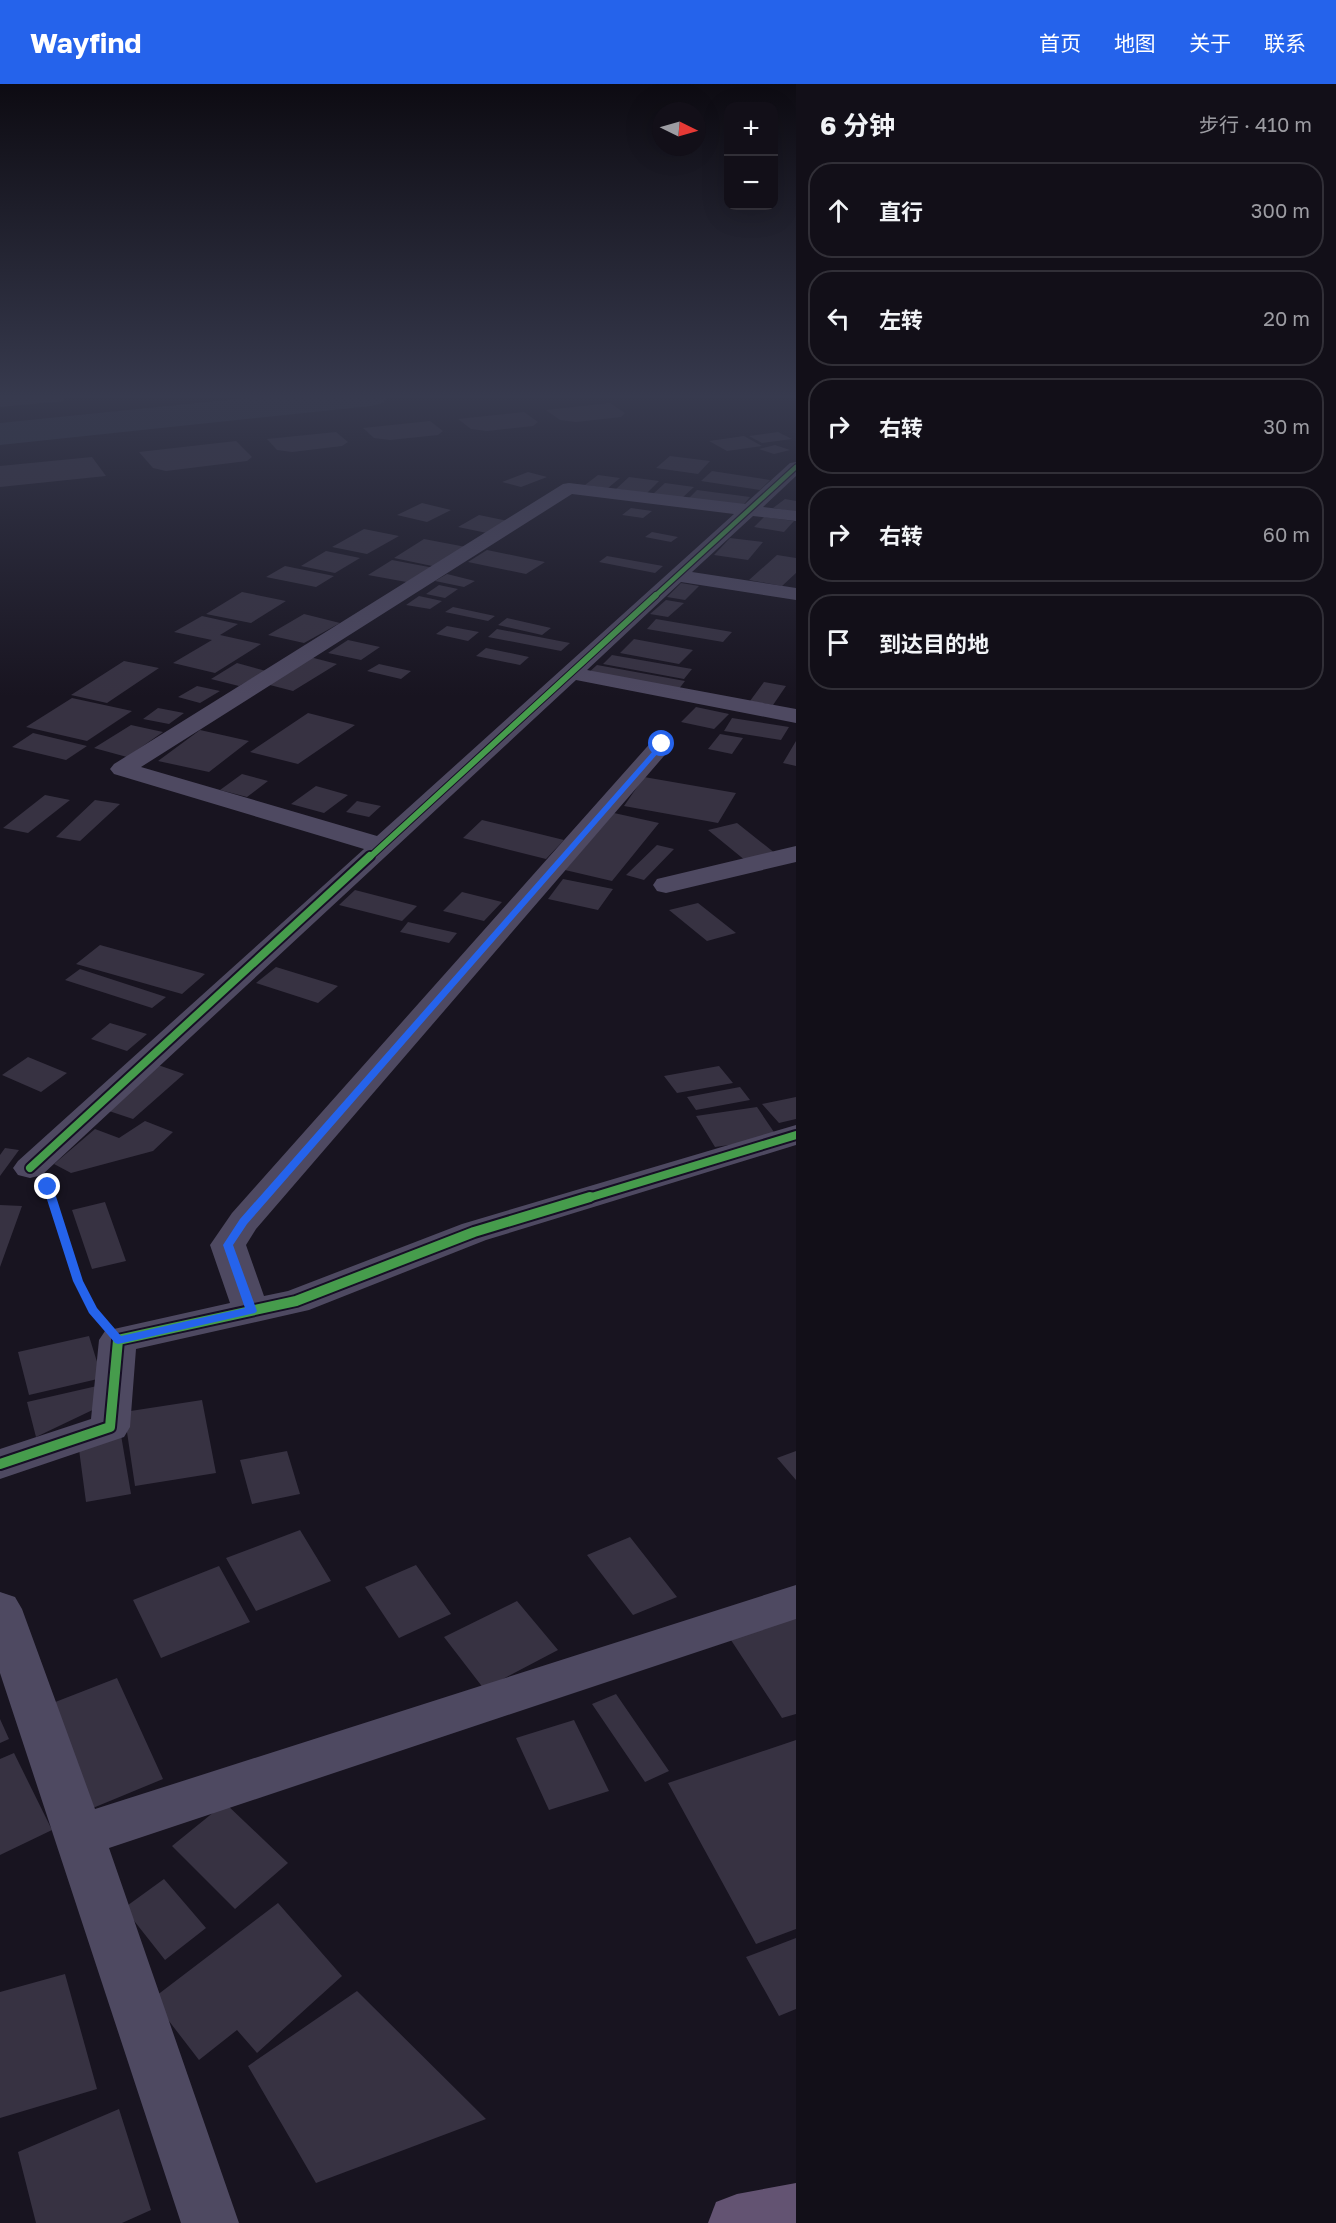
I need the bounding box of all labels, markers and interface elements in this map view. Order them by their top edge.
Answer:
text: Wayfind [30,26,142,59]
text: 首页 [1039,30,1081,56]
text: 地图 [1114,30,1156,56]
text: 关于 [1189,30,1231,56]
text: 联系 [1264,30,1306,56]
north arrow [652,102,706,156]
map controls [724,102,778,210]
button: + [724,102,778,156]
text: 6 分钟 [820,110,895,141]
text: 步行 · 410 m [1199,112,1312,136]
button: − [724,156,778,210]
icon: ahead [822,194,855,227]
text: 直行 [879,198,923,225]
text: 300 m [1251,198,1310,222]
icon: left [822,302,855,335]
text: 左转 [879,306,923,333]
text: 20 m [1263,306,1310,330]
icon: right [822,410,855,443]
text: 右转 [879,414,923,441]
text: 30 m [1263,414,1310,438]
icon: right [822,518,855,551]
text: 右转 [879,522,923,549]
text: 60 m [1263,522,1310,546]
icon: arrive [822,626,855,659]
text: 到达目的地 [879,630,989,657]
route start [648,730,674,756]
route end [34,1173,60,1199]

